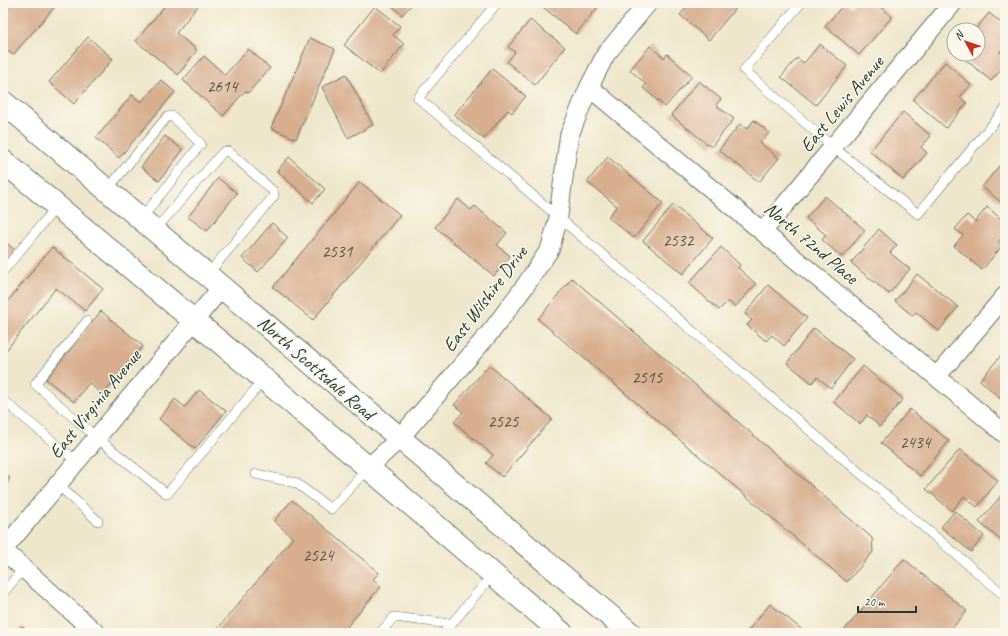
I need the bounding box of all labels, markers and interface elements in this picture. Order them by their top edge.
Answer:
north arrow [946,22,986,62]
text: N [951,27,967,43]
street label: East Lewis Avenue [795,50,890,157]
house number: 2614 [207,76,240,97]
street label: North 72nd Place [759,197,864,290]
house number: 2532 [663,230,695,251]
street label: East Wilshire Drive [437,240,534,357]
house number: 2531 [322,241,354,262]
street label: North Scottsdale Road [253,311,382,428]
street label: East Virginia Avenue [44,343,148,463]
house number: 2515 [632,367,664,388]
house number: 2525 [488,411,520,432]
house number: 2434 [900,432,933,453]
house number: 2524 [303,545,336,566]
scale bar [858,588,916,614]
text: 20 m [864,594,886,610]

